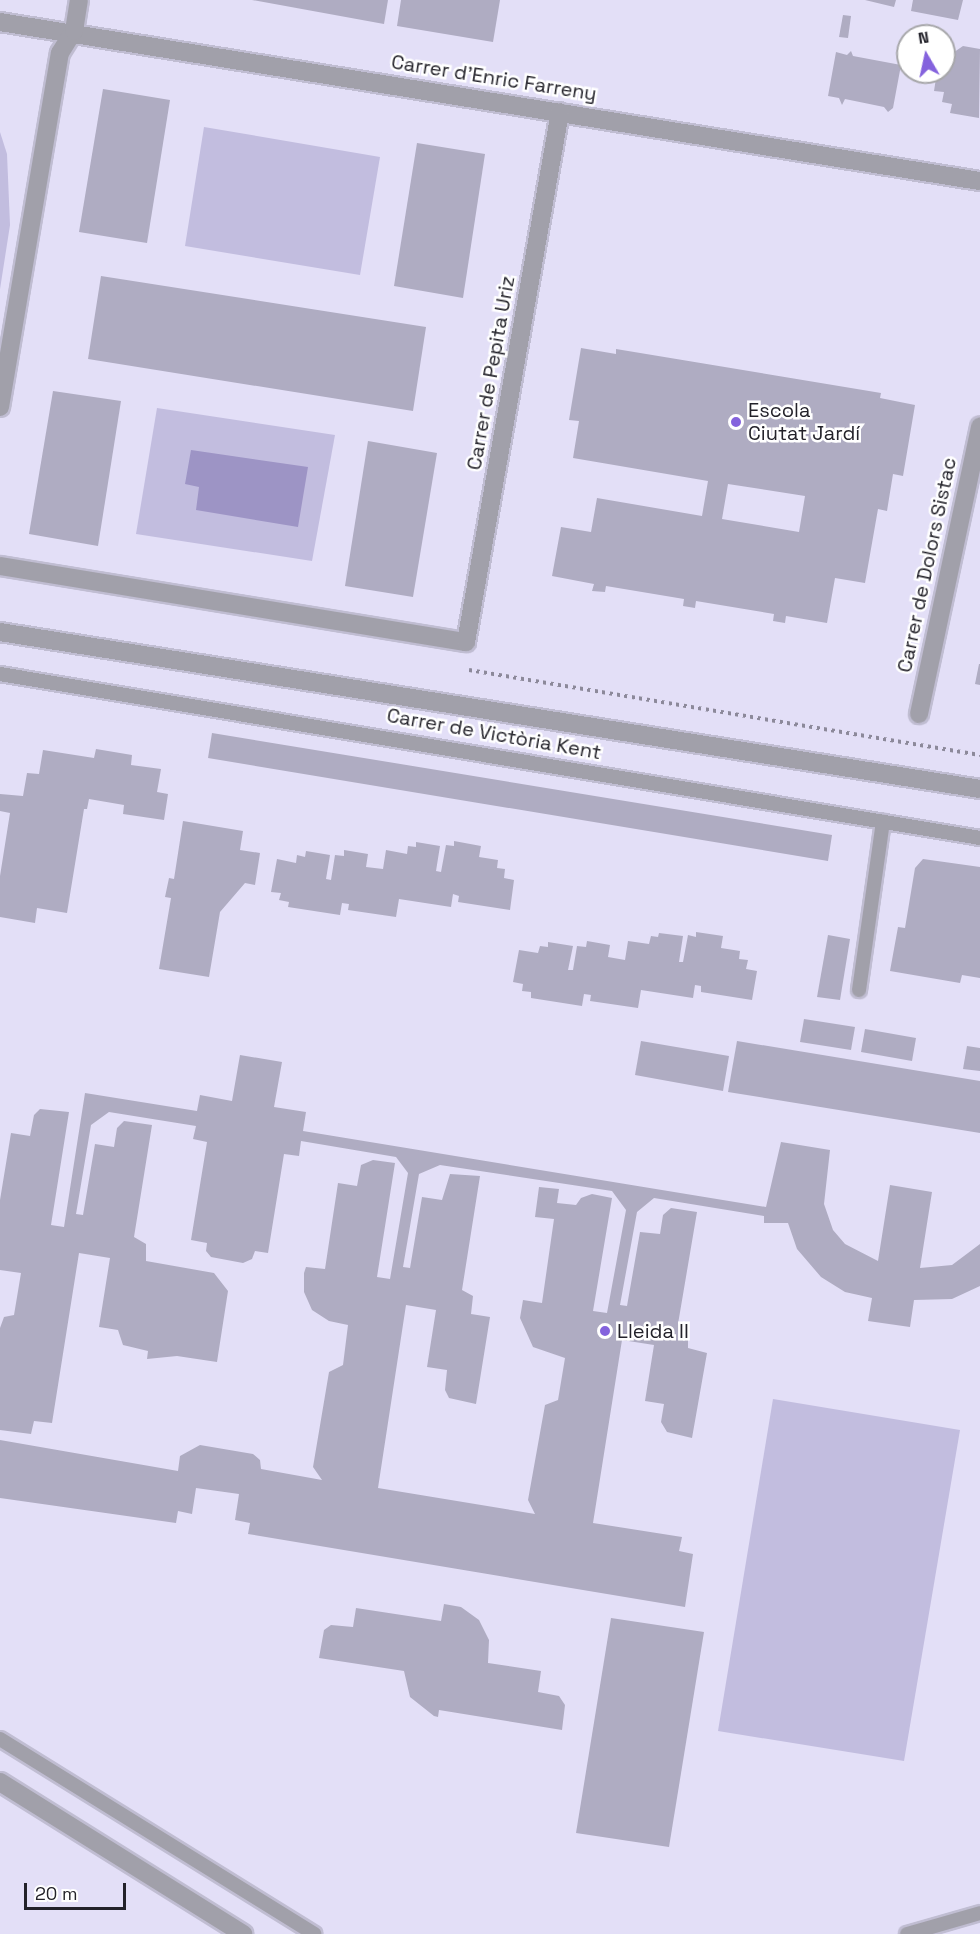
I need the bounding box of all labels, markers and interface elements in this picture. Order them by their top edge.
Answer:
north arrow [896,24,956,84]
text: N [916,26,930,49]
street label: Carrer d'Enric Farreny [390,50,598,106]
street label: Carrer de Pepita Uriz [462,274,520,472]
place label: Escola Ciutat Jardí [748,398,860,445]
marker: Escola Ciutat Jardí [729,415,743,429]
street label: Carrer de Dolors Sistac [892,455,962,675]
street label: Carrer de Victòria Kent [385,703,603,765]
place label: Lleida II [617,1319,689,1343]
marker: Lleida II [598,1324,612,1338]
scale bar [27,1871,129,1909]
text: 20 m [35,1882,78,1905]

